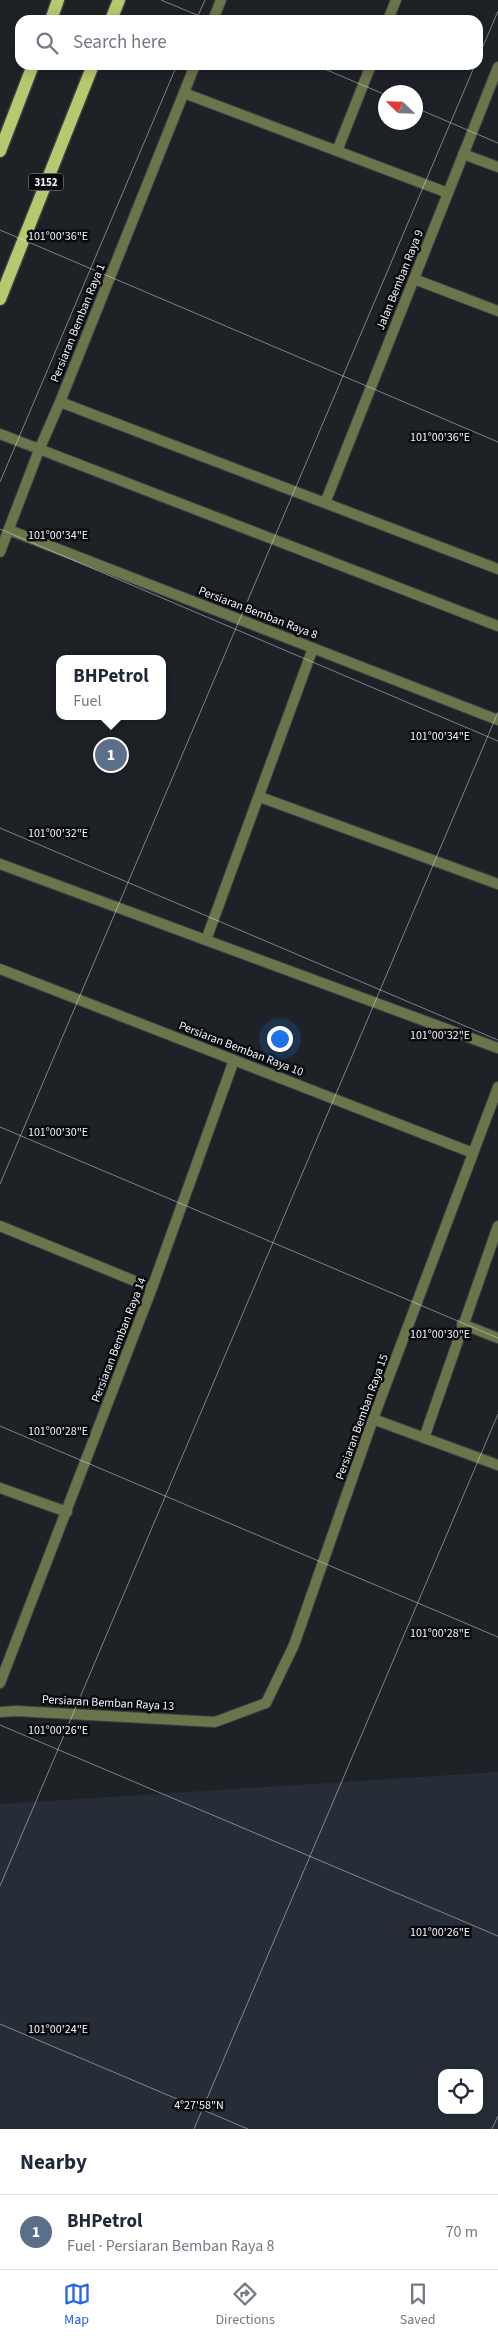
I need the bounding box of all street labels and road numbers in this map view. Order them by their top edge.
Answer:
road number: 3152 [28,173,64,190]
street label: Jalan Bemban Raya 9 [372,227,428,333]
street label: Persiaran Bemban Raya 1 [46,261,110,385]
street label: Persiaran Bemban Raya 8 [196,582,320,644]
street label: Persiaran Bemban Raya 10 [176,1017,306,1081]
street label: Persiaran Bemban Raya 14 [87,1275,151,1405]
street label: Persiaran Bemban Raya 15 [331,1352,393,1482]
street label: Persiaran Bemban Raya 13 [41,1691,175,1715]

